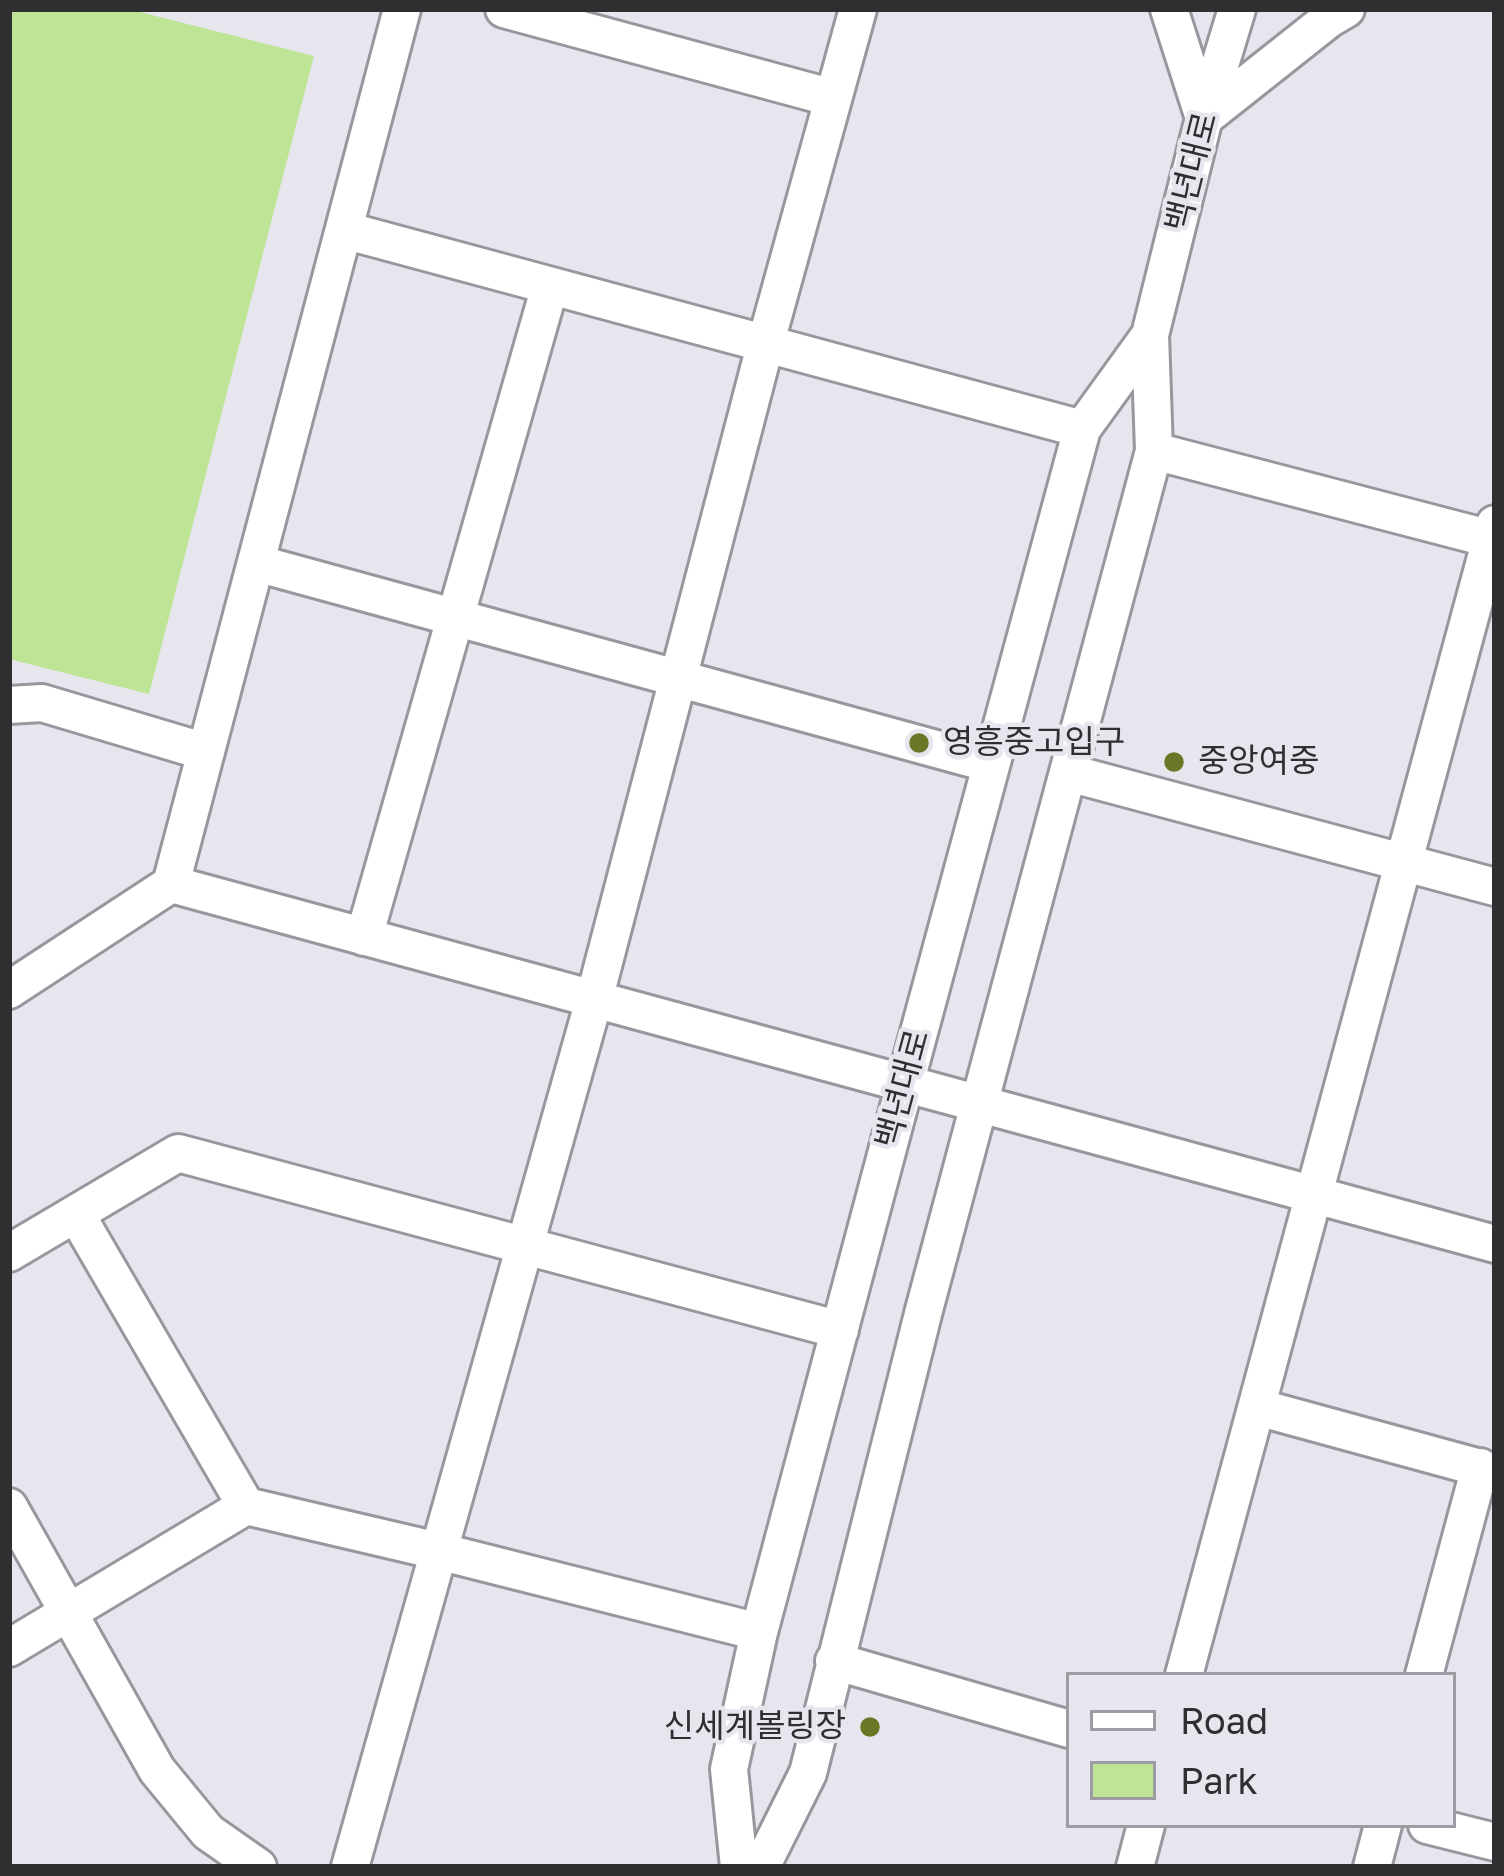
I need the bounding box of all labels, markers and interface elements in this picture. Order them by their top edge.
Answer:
street label: 백년대로 [1158,108,1226,236]
place label: 영흥중고입구 [943,723,1125,763]
marker: 영흥중고입구 [906,730,932,756]
place label: 중앙여중 [1198,742,1319,782]
marker: 중앙여중 [1161,749,1187,775]
street label: 백년대로 [868,1025,938,1153]
legend [1066,1672,1456,1828]
text: Road [1180,1699,1268,1742]
place label: 신세계볼링장 [664,1707,846,1747]
marker: 신세계볼링장 [857,1714,883,1740]
text: Park [1180,1759,1258,1802]

